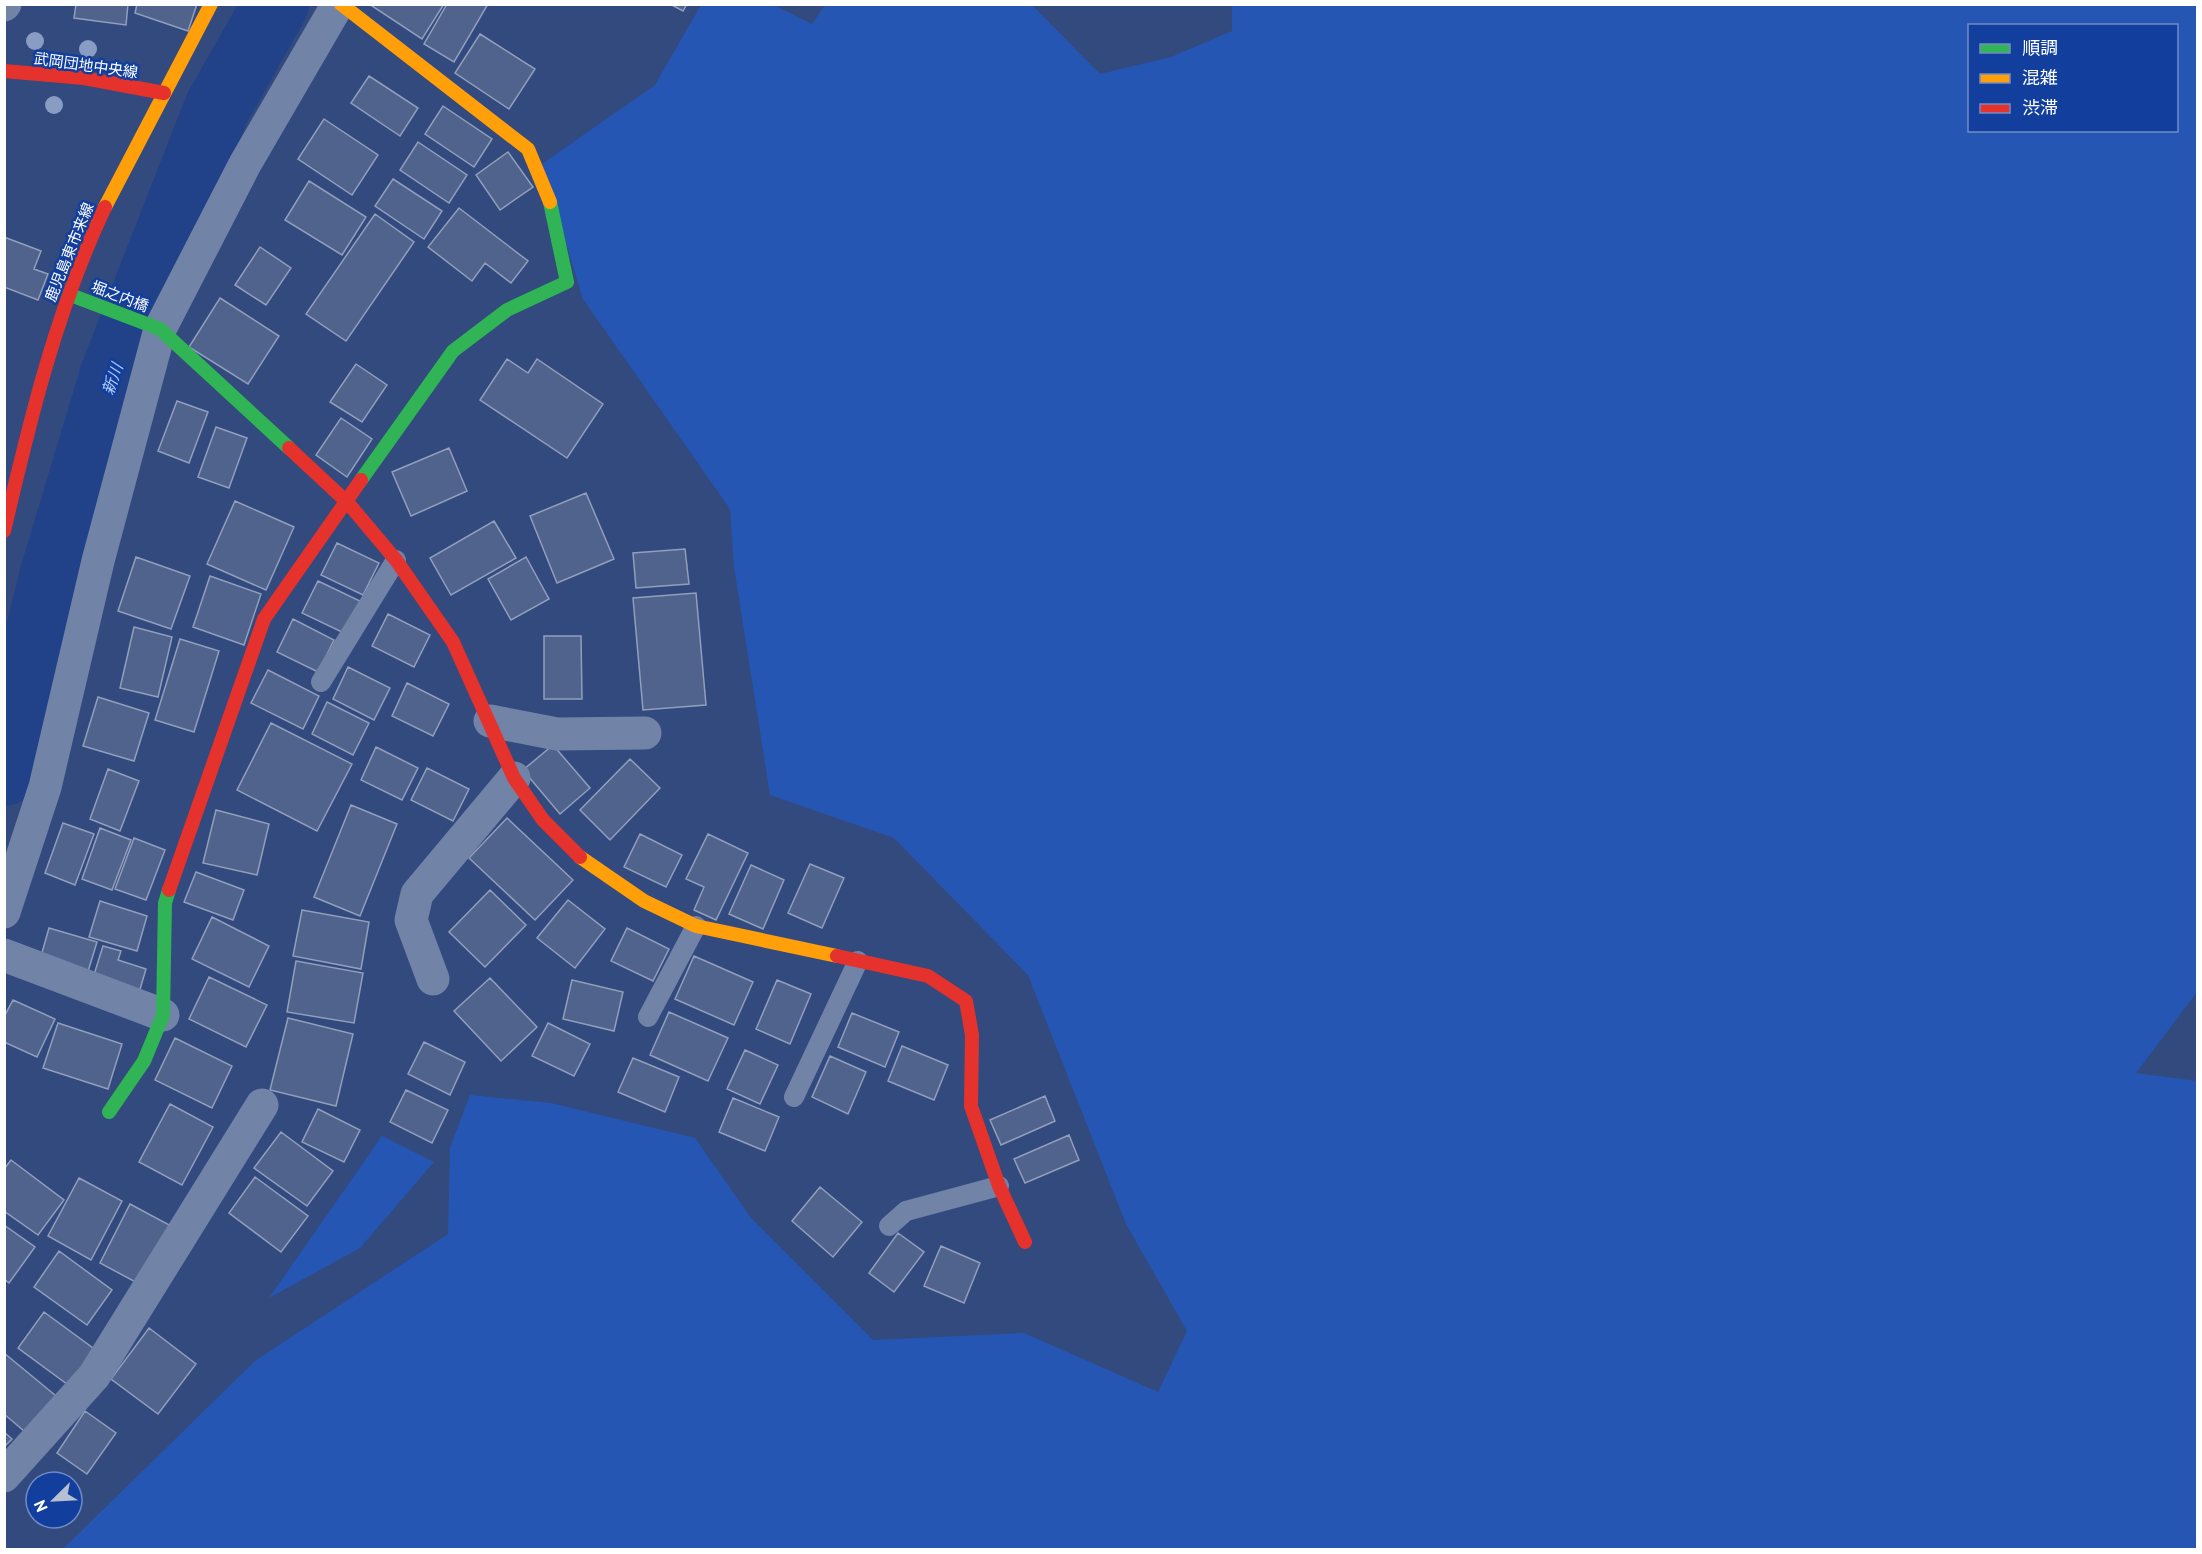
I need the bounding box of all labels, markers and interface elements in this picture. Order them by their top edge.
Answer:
legend [1968,24,2178,132]
text: 順調 [2022,36,2058,59]
street label: 武岡団地中央線 [33,48,139,82]
text: 混雑 [2022,66,2058,89]
text: 渋滞 [2022,96,2058,119]
street label: 鹿児島東市来線 [41,200,97,304]
street label: 堀之内橋 [89,276,151,316]
water label: 新川 [97,359,127,397]
north arrow [24,1470,84,1530]
text: N [29,1497,52,1515]

